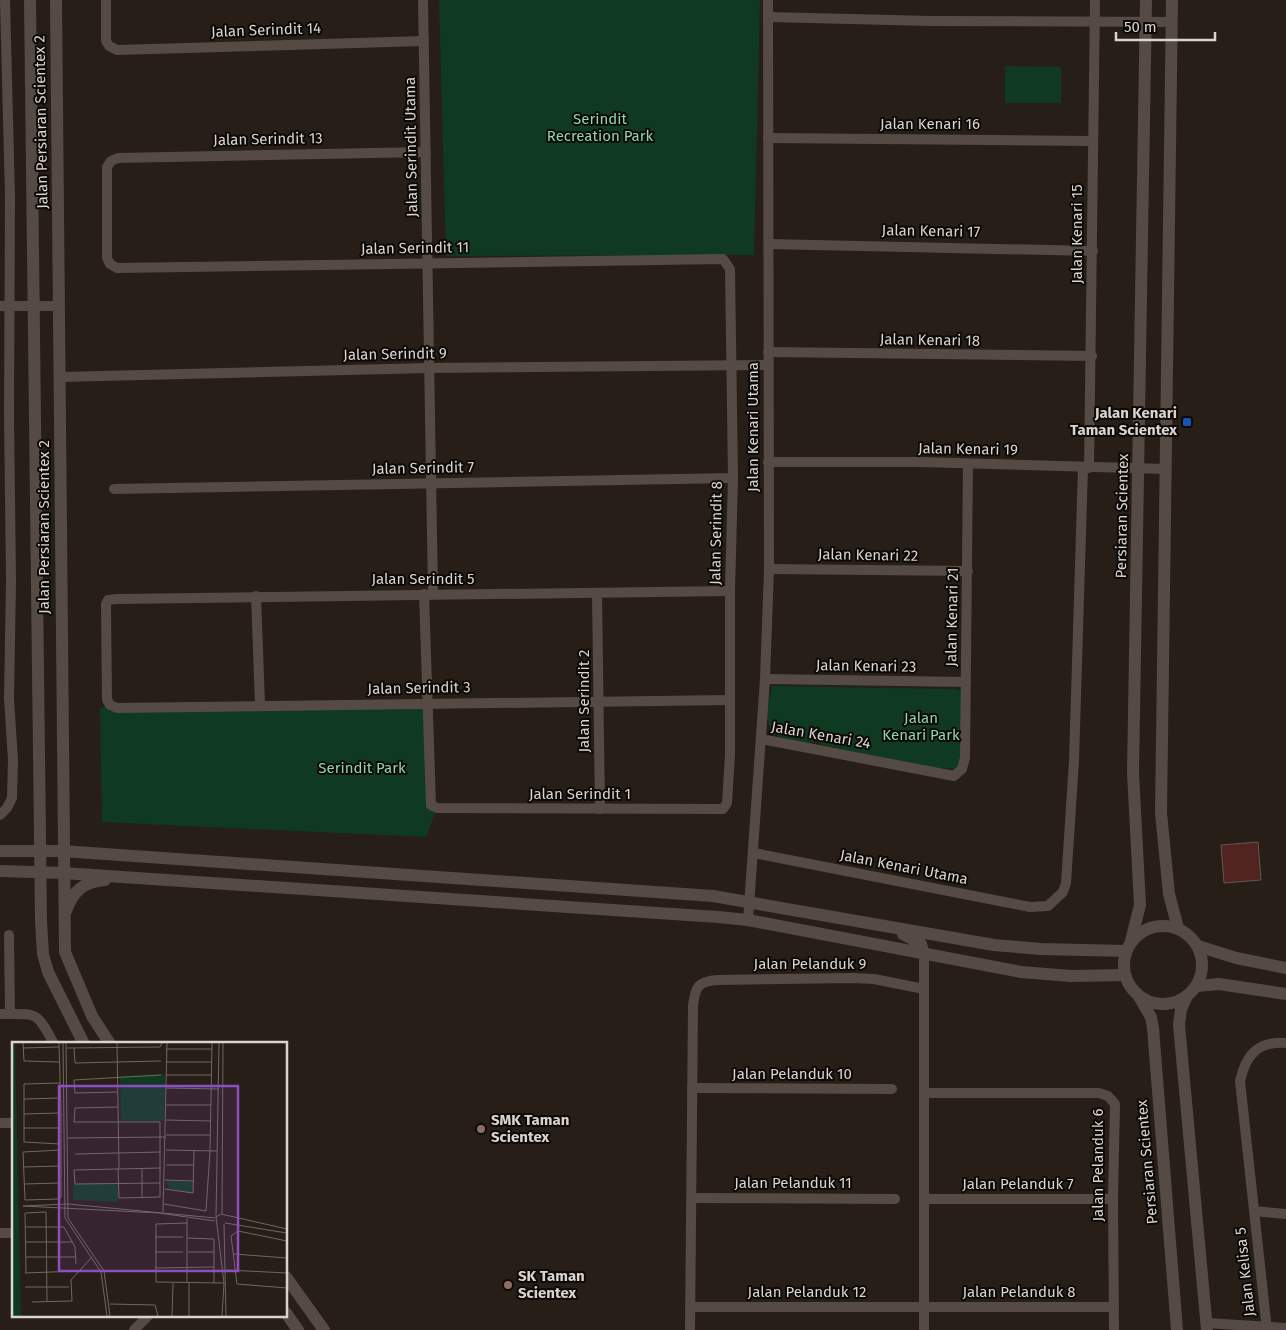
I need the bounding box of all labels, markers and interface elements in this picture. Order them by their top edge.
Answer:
scale bar [1116,10,1215,42]
text: 50 m [1124,18,1157,36]
street label: Jalan Serindit 14 [211,19,321,41]
street label: Jalan Persiaran Scientex 2 [30,35,52,209]
street label: Jalan Serindit Utama [401,77,421,217]
park label: Serindit Recreation Park [547,110,654,145]
street label: Jalan Kenari 16 [880,115,980,133]
street label: Jalan Serindit 13 [213,129,323,149]
street label: Jalan Kenari 15 [1068,184,1086,284]
street label: Jalan Kenari 17 [881,221,981,241]
street label: Jalan Serindit 11 [361,238,469,258]
street label: Jalan Kenari 18 [880,330,980,350]
street label: Jalan Serindit 9 [343,344,447,364]
street label: Jalan Kenari Utama [744,362,762,492]
place label: Jalan Kenari Taman Scientex [1070,404,1177,439]
marker: Jalan Kenari Taman Scientex [1181,416,1193,428]
street label: Jalan Kenari 19 [918,439,1018,459]
street label: Jalan Persiaran Scientex 2 [35,440,53,614]
street label: Persiaran Scientex [1112,453,1132,578]
street label: Jalan Serindit 7 [372,458,475,478]
street label: Jalan Serindit 8 [706,481,726,585]
street label: Jalan Kenari 22 [818,545,918,565]
street label: Jalan Kenari 21 [942,567,962,667]
street label: Jalan Serindit 5 [371,570,475,588]
street label: Jalan Serindit 2 [575,649,593,753]
street label: Jalan Kenari 23 [816,656,916,676]
street label: Jalan Serindit 3 [367,678,471,698]
park label: Jalan Kenari Park [882,709,960,744]
street label: Jalan Kenari 24 [770,717,872,753]
park label: Serindit Park [318,759,406,777]
street label: Jalan Serindit 1 [529,785,631,803]
street label: Jalan Kenari Utama [838,846,970,888]
street label: Jalan Pelanduk 9 [754,955,867,973]
inset map [12,1042,288,1318]
street label: Jalan Pelanduk 10 [732,1065,852,1083]
street label: Persiaran Scientex [1133,1098,1161,1225]
street label: Jalan Pelanduk 6 [1089,1109,1107,1221]
place label: SMK Taman Scientex [491,1111,569,1146]
marker: SMK Taman Scientex [475,1123,487,1135]
street label: Jalan Pelanduk 11 [734,1174,852,1192]
street label: Jalan Pelanduk 7 [962,1175,1074,1193]
street label: Jalan Kelisa 5 [1231,1226,1259,1318]
place label: SK Taman Scientex [518,1267,585,1302]
marker: SK Taman Scientex [502,1279,514,1291]
street label: Jalan Pelanduk 12 [748,1283,866,1301]
street label: Jalan Pelanduk 8 [962,1283,1076,1301]

